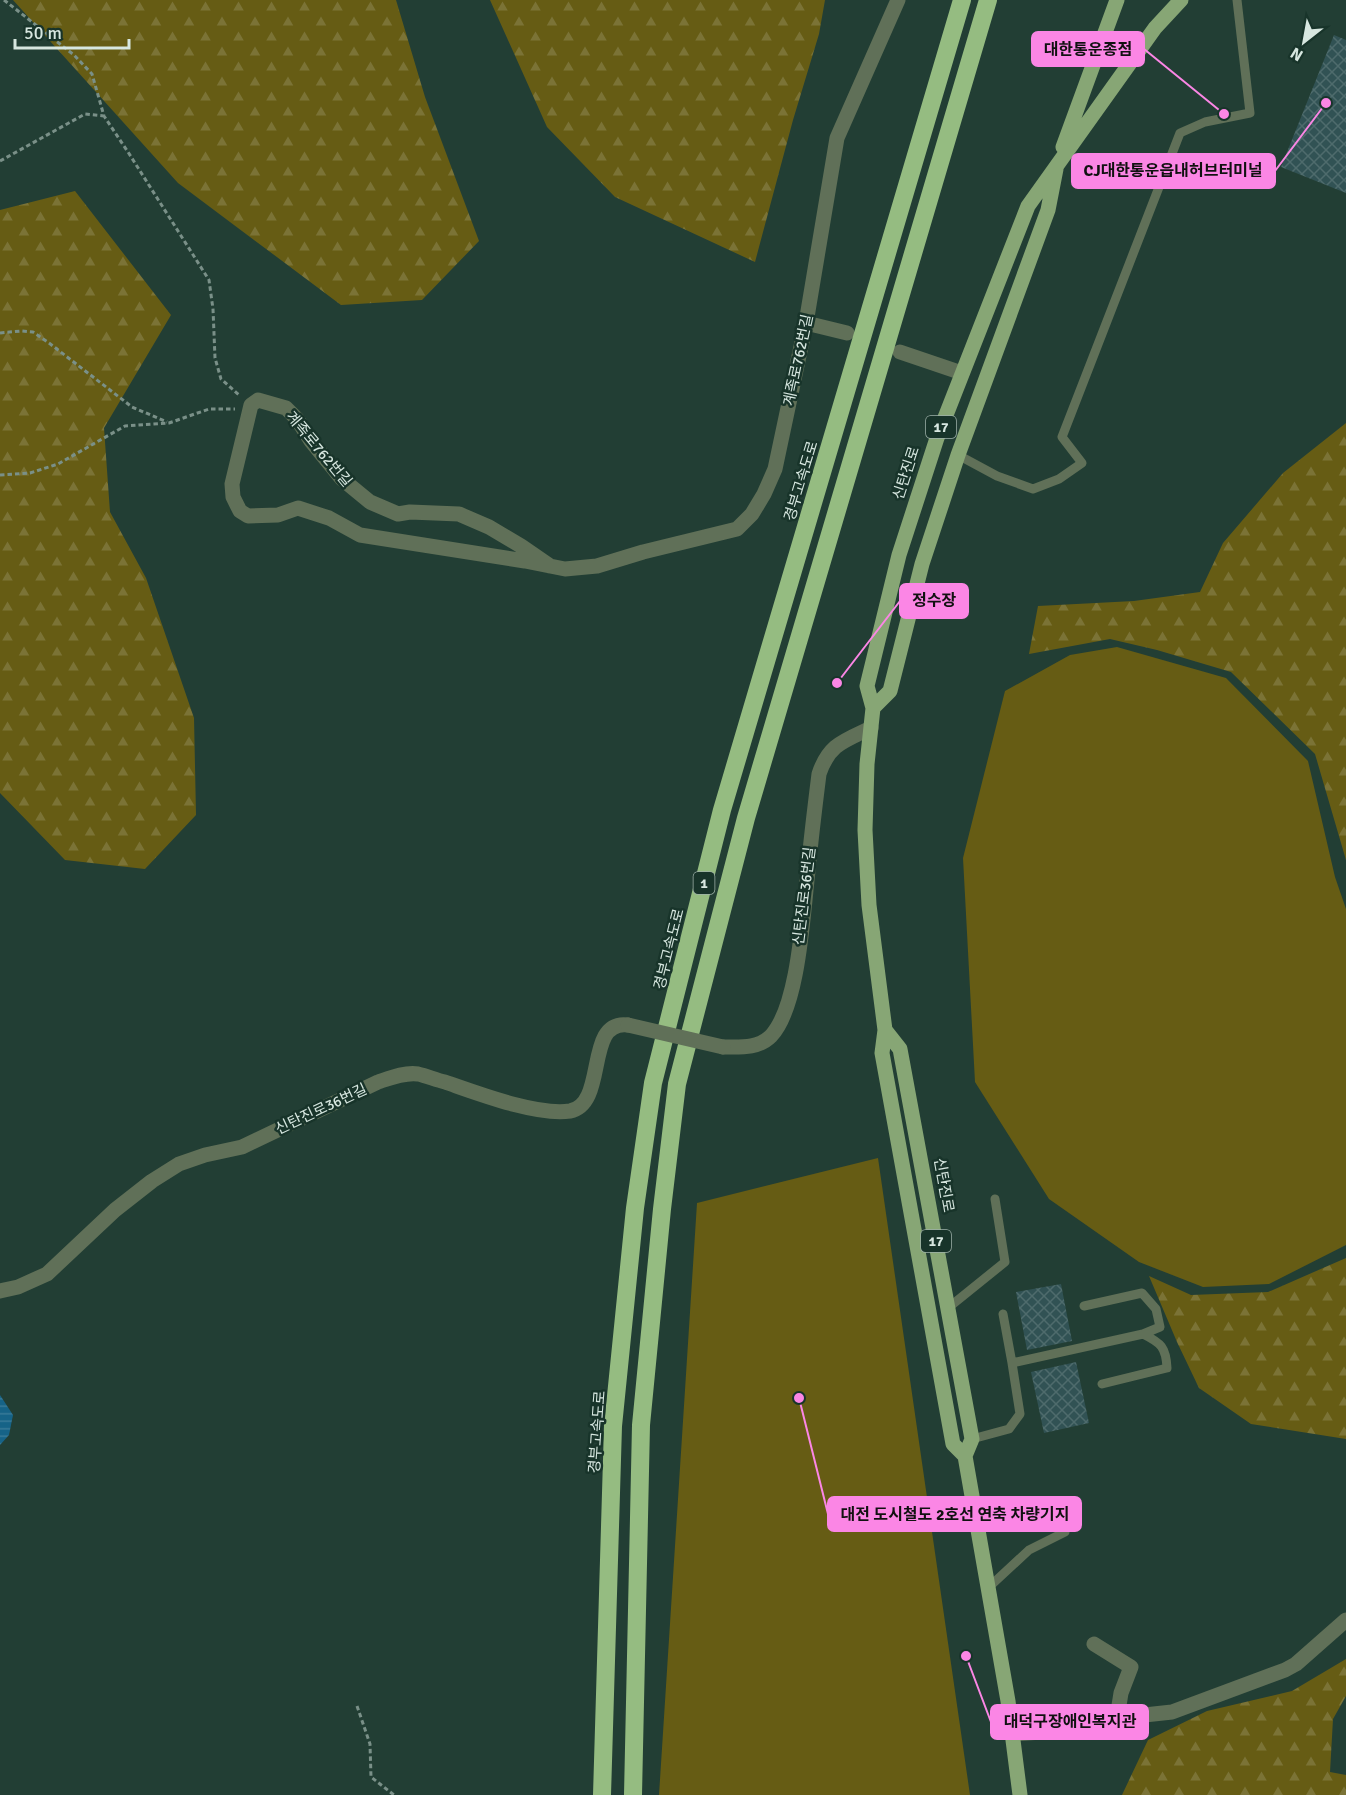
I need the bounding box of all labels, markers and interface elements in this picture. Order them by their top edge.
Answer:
scale bar [15,12,129,50]
north arrow [1274,12,1334,72]
text: 50 m [24,22,62,44]
callout: 대한통운종점 [1032,32,1144,66]
text: 대한통운종점 [1044,40,1132,60]
text: N [1287,43,1307,65]
callout: CJ대한통운읍내허브터미널 [1072,154,1275,188]
text: CJ대한통운읍내허브터미널 [1083,161,1263,181]
street label: 계족로762번길 [779,312,817,408]
street label: 계족로762번길 [282,407,356,491]
road number: 17 [926,416,956,438]
street label: 경부고속도로 [780,439,822,523]
street label: 신탄진로 [889,444,923,502]
callout: 정수장 [900,584,968,618]
text: 정수장 [912,591,956,611]
street label: 신탄진로36번길 [789,846,819,946]
road number: 1 [694,872,714,894]
street label: 경부고속도로 [650,907,688,991]
street label: 신탄진로36번길 [272,1080,370,1138]
street label: 신탄진로 [930,1156,958,1214]
road number: 17 [921,1230,951,1252]
street label: 경부고속도로 [585,1390,609,1474]
callout: 대전 도시철도 2호선 연축 차량기지 [828,1497,1081,1531]
text: 대전 도시철도 2호선 연축 차량기지 [841,1505,1069,1525]
callout: 대덕구장애인복지관 [991,1705,1148,1739]
text: 대덕구장애인복지관 [1004,1712,1137,1732]

